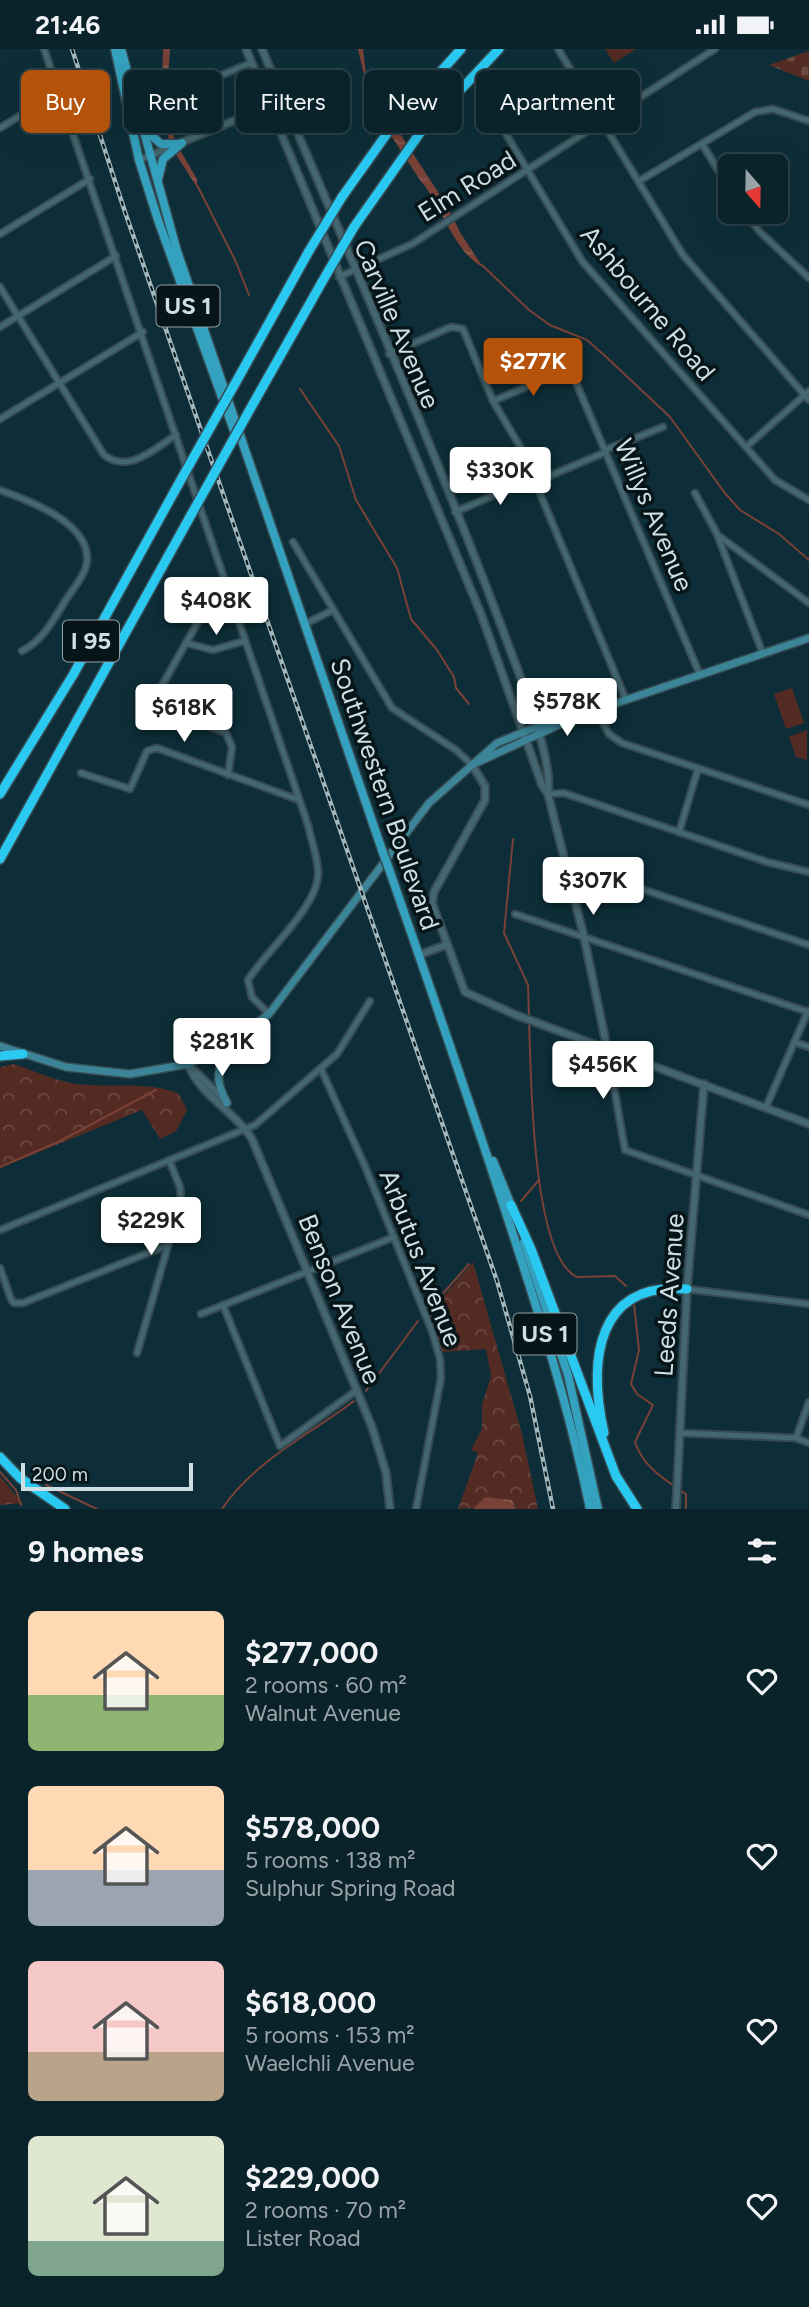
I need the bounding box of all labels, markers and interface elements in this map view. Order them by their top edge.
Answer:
text: 21:46 [35,9,100,41]
chip: Buy [21,70,110,133]
chip: Rent [124,70,222,133]
chip: Filters [236,70,350,133]
chip: New [364,70,462,133]
chip: Apartment [476,70,640,133]
street label: Elm Road [412,143,522,229]
north arrow [718,154,788,224]
map controls [718,154,788,224]
street label: Ashbourne Road [574,219,722,387]
street label: Carville Avenue [347,235,447,413]
road number: US 1 [156,285,220,327]
pin: $277K [484,339,582,398]
text: $277K [500,347,566,375]
street label: Willys Avenue [608,434,700,596]
pin: $330K [451,447,549,507]
text: $330K [466,456,534,484]
pin: $408K [167,577,265,637]
text: $408K [180,586,252,614]
road number: I 95 [63,621,119,661]
street label: Southwestern Boulevard [323,654,447,934]
pin: $578K [518,679,616,738]
pin: $618K [135,685,233,744]
text: $578K [533,687,601,715]
text: $618K [151,693,217,721]
pin: $307K [544,857,642,917]
text: $307K [559,866,627,894]
pin: $281K [173,1019,271,1078]
text: $281K [189,1027,255,1055]
pin: $456K [554,1041,652,1101]
text: $456K [568,1050,638,1078]
street label: Arbutus Avenue [373,1165,469,1351]
pin: $229K [102,1197,200,1257]
text: $229K [117,1206,185,1234]
street label: Benson Avenue [291,1209,389,1389]
street label: Leeds Avenue [647,1212,691,1378]
road number: US 1 [514,1314,576,1355]
scale bar [21,1460,192,1492]
text: 200 m [32,1463,88,1486]
icon: filters [743,1532,781,1570]
text: 9 homes [28,1533,144,1570]
text: $277,000 [245,1634,378,1671]
icon: home [84,1639,168,1723]
icon: heart [743,1662,781,1700]
text: 2 rooms · 60 m² [245,1671,407,1699]
text: Walnut Avenue [245,1699,401,1727]
text: $578,000 [245,1809,380,1846]
icon: home [84,1814,168,1898]
icon: heart [743,1837,781,1875]
text: 5 rooms · 138 m² [245,1846,416,1874]
text: Sulphur Spring Road [245,1874,456,1902]
text: $618,000 [245,1984,376,2021]
icon: home [84,1989,168,2073]
icon: heart [743,2012,781,2050]
text: 5 rooms · 153 m² [245,2021,415,2049]
text: Waelchli Avenue [245,2049,415,2077]
text: $229,000 [245,2159,380,2196]
icon: home [84,2164,168,2248]
icon: heart [743,2187,781,2225]
text: 2 rooms · 70 m² [245,2196,406,2224]
text: Lister Road [245,2224,361,2252]

